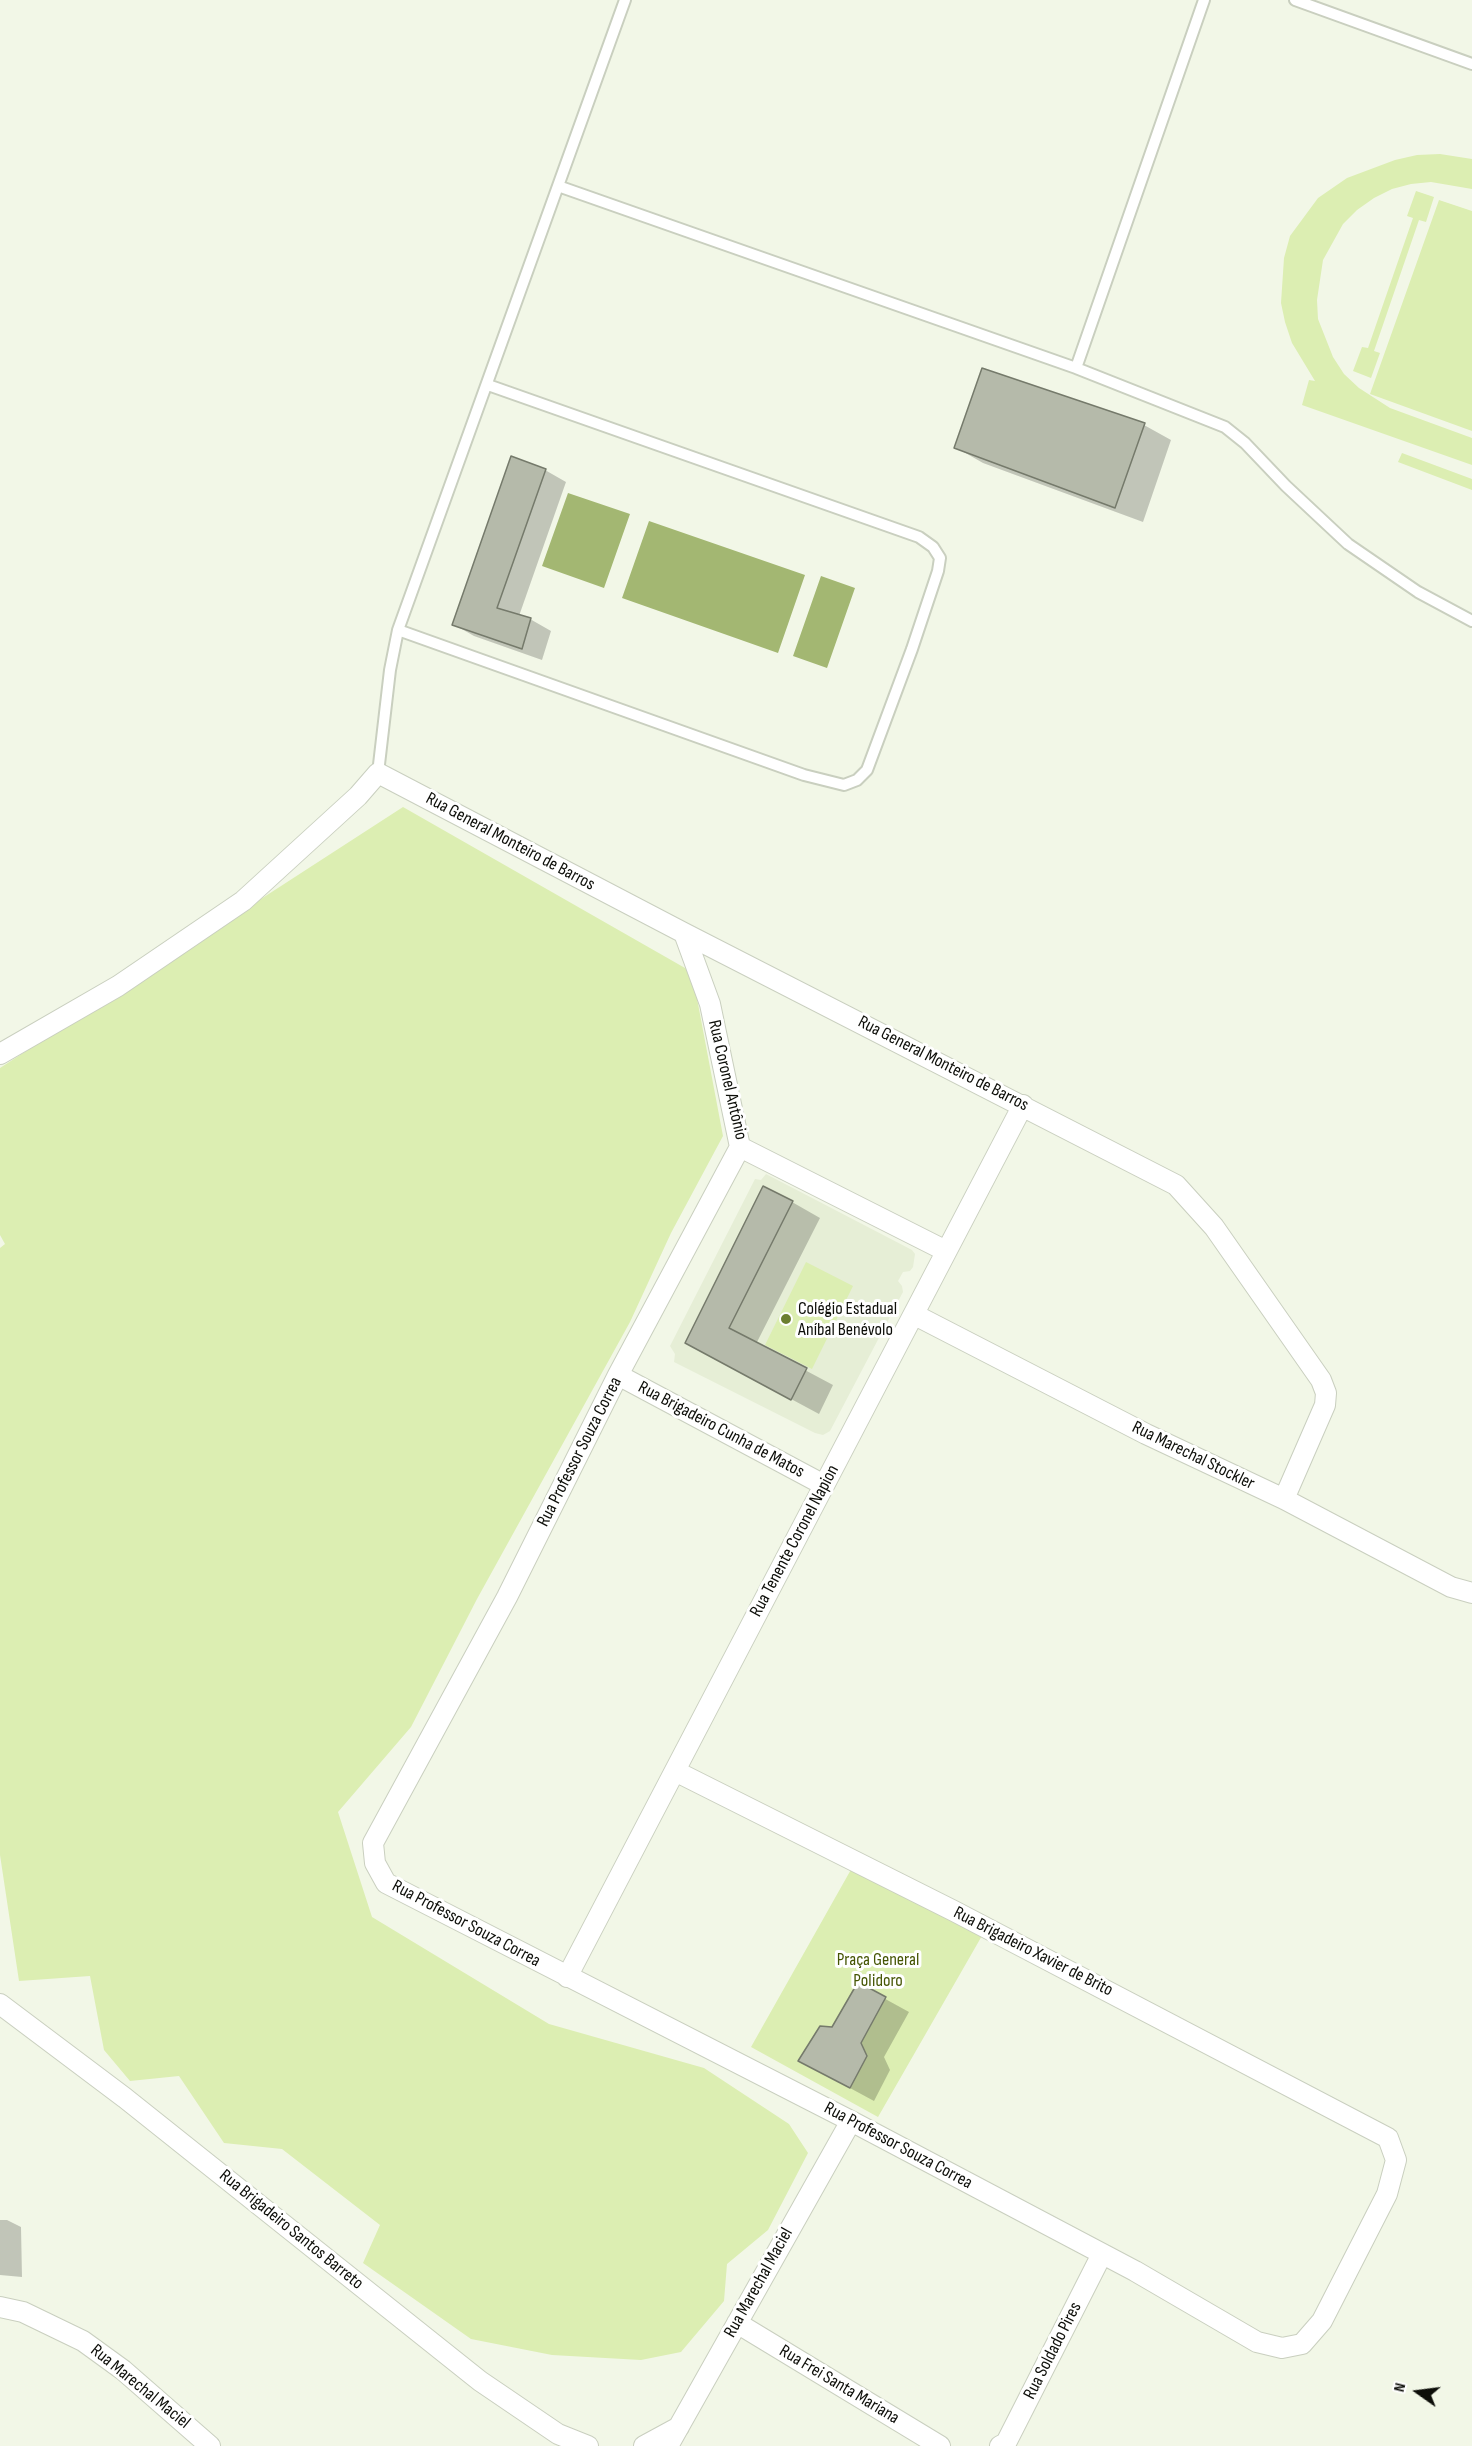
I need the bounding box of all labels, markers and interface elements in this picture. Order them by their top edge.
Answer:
street label: Rua General Monteiro de Barros [422,788,598,896]
street label: Rua General Monteiro de Barros [854,1012,1032,1116]
street label: Rua Coronel Antônio [703,1018,751,1142]
place label: Colégio Estadual Aníbal Benévolo [798,1298,897,1340]
marker: Colégio Estadual Aníbal Benévolo [779,1312,793,1326]
street label: Rua Professor Souza Correa [533,1374,627,1530]
street label: Rua Brigadeiro Cunha de Matos [634,1377,808,1483]
street label: Rua Marechal Stockler [1128,1417,1258,1495]
street label: Rua Tenente Coronel Napion [746,1461,844,1621]
street label: Rua Professor Souza Correa [388,1876,544,1972]
street label: Rua Brigadeiro Xavier de Brito [950,1902,1116,2002]
park label: Praça General Polidoro [837,1949,919,1992]
street label: Rua Professor Souza Correa [820,2098,976,2194]
street label: Rua Brigadeiro Santos Barreto [215,2165,367,2295]
street label: Rua Marechal Maciel [720,2224,798,2342]
street label: Rua Soldado Pires [1019,2299,1087,2403]
street label: Rua Marechal Maciel [86,2340,194,2434]
street label: Rua Frei Santa Mariana [775,2341,903,2429]
north arrow [1388,2362,1448,2422]
text: N [1390,2381,1410,2394]

